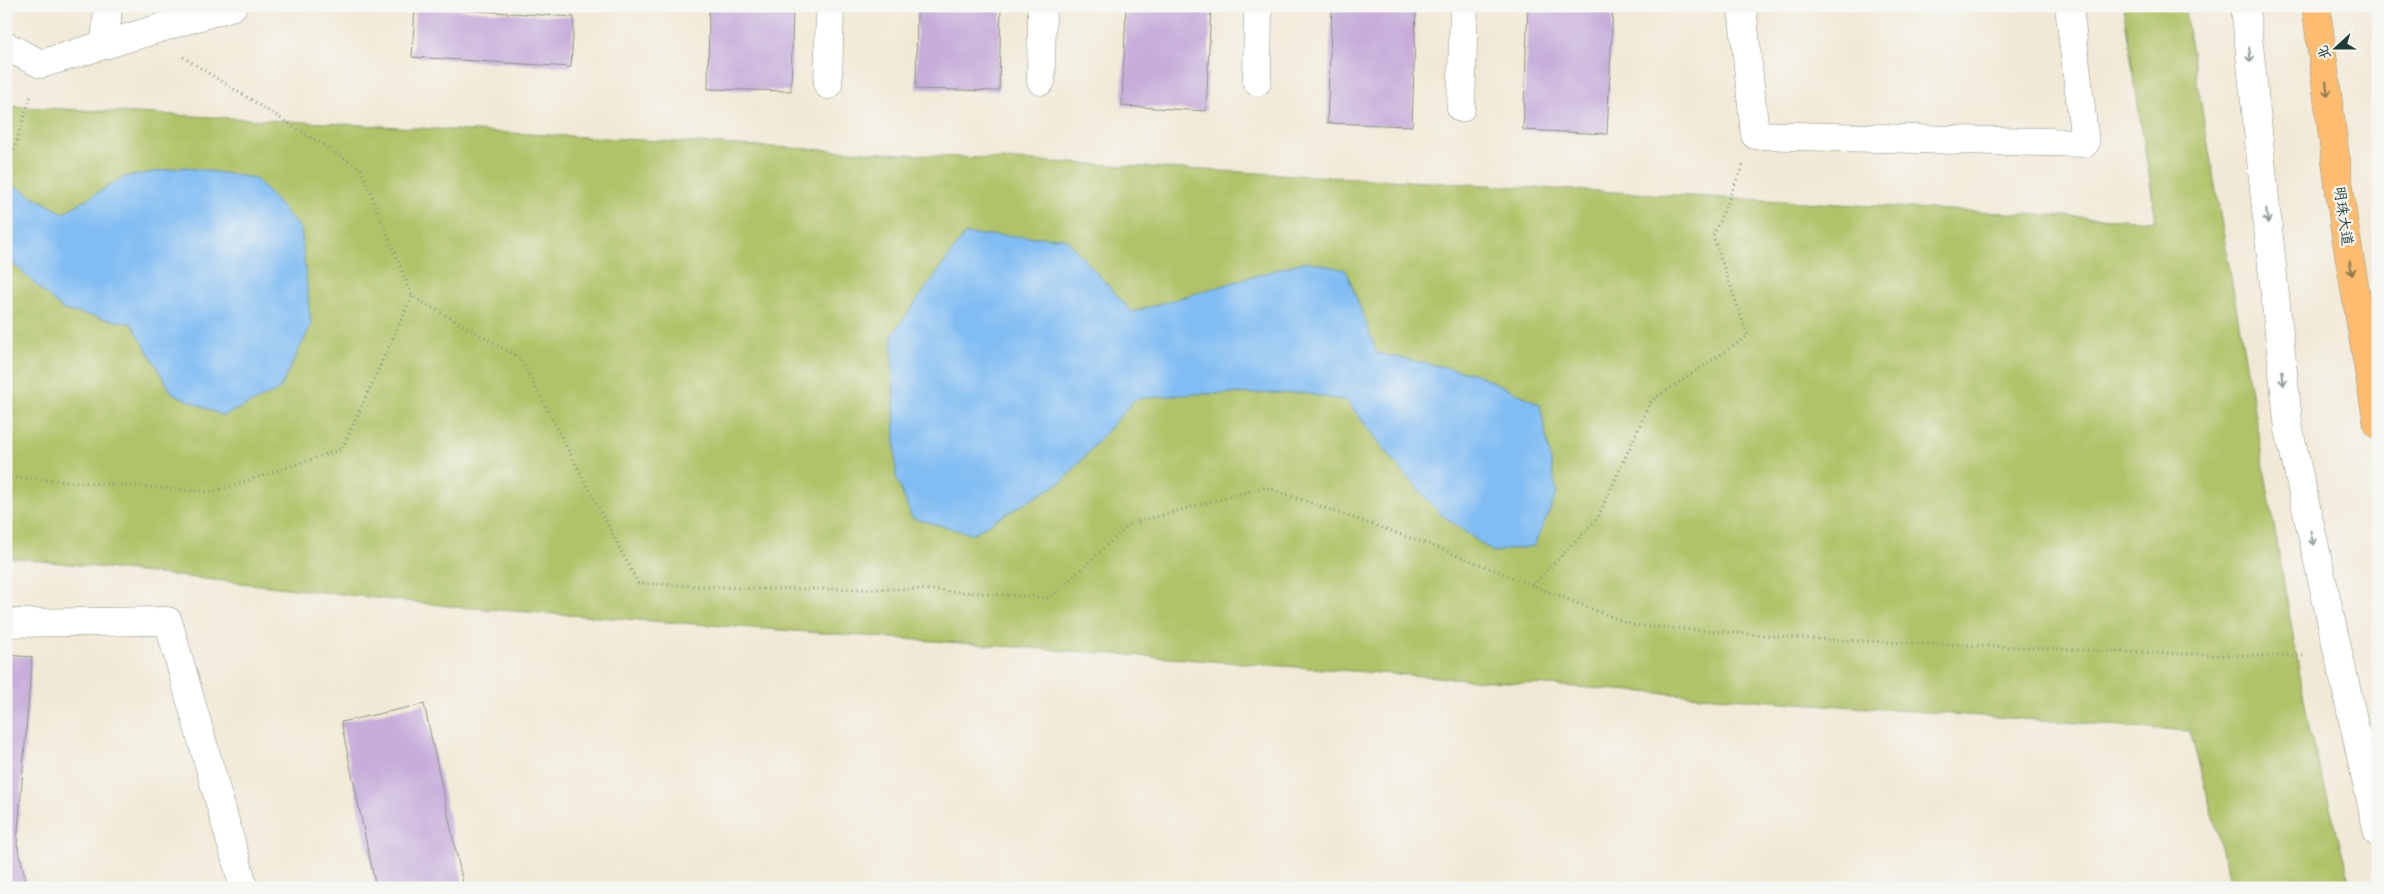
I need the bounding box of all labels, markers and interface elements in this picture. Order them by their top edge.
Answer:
north arrow [2312,22,2362,72]
text: 北 [2313,43,2335,62]
one-way arrow [2245,46,2255,62]
one-way arrow [2322,81,2332,97]
street label: 明珠大道 [2330,185,2358,247]
one-way arrow [2262,208,2272,224]
one-way arrow [2347,259,2357,275]
one-way arrow [2278,370,2288,386]
one-way arrow [2308,529,2317,545]

